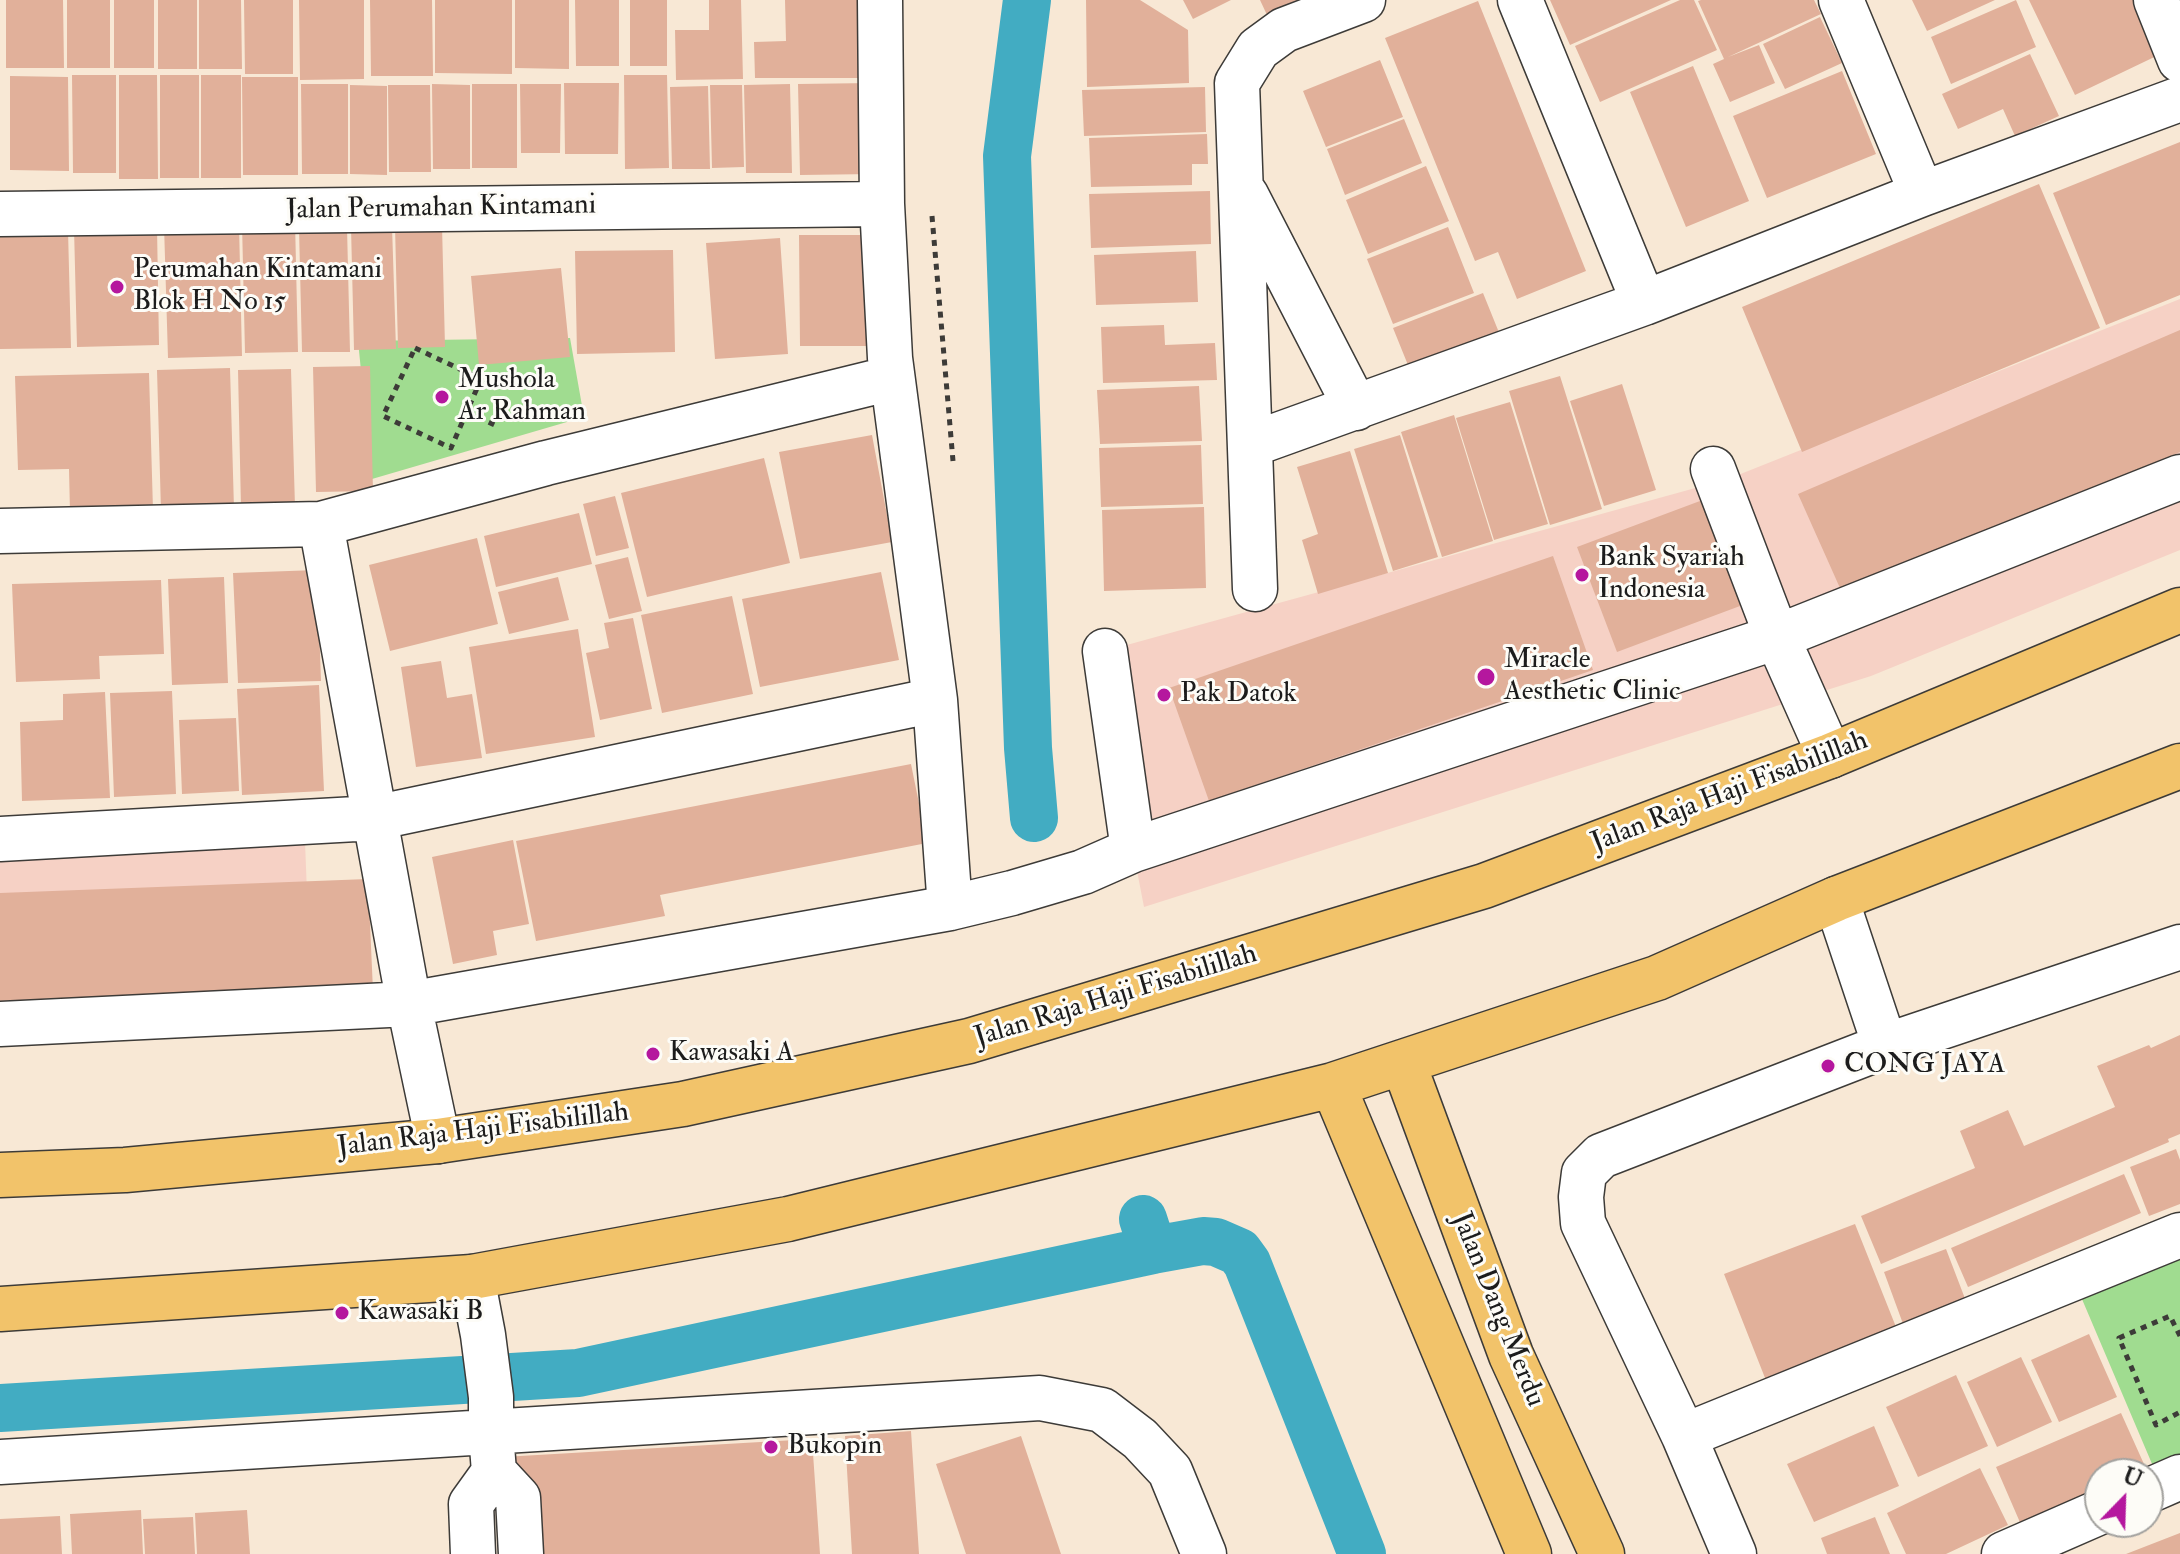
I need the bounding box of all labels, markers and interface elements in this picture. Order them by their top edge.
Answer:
street label: Jalan Perumahan Kintamani [286,189,596,229]
place label: Perumahan Kintamani Blok H No 15 [133,254,382,320]
marker: Perumahan Kintamani Blok H No 15 [108,278,126,296]
place label: Mushola Ar Rahman [458,364,586,430]
marker: Mushola Ar Rahman [433,388,451,406]
place label: Bank Syariah Indonesia [1598,542,1745,608]
marker: Bank Syariah Indonesia [1573,566,1591,584]
place label: Miracle Aesthetic Clinic [1504,644,1680,710]
marker: Miracle Aesthetic Clinic [1475,666,1497,688]
place label: Pak Datok [1180,678,1297,712]
marker: Pak Datok [1155,686,1173,704]
street label: Jalan Raja Haji Fisabilillah [1587,725,1873,861]
street label: Jalan Raja Haji Fisabilillah [971,938,1261,1056]
place label: Kawasaki A [669,1037,794,1071]
marker: Kawasaki A [644,1045,662,1063]
place label: CONG JAYA [1844,1049,2005,1083]
marker: CONG JAYA [1819,1057,1837,1075]
street label: Jalan Raja Haji Fisabilillah [335,1096,631,1166]
street label: Jalan Dang Merdu [1443,1208,1551,1412]
place label: Kawasaki B [358,1296,484,1330]
marker: Kawasaki B [333,1304,351,1322]
place label: Bukopin [787,1430,882,1464]
marker: Bukopin [762,1438,780,1456]
north arrow [2084,1458,2164,1538]
text: U [2119,1461,2147,1494]

